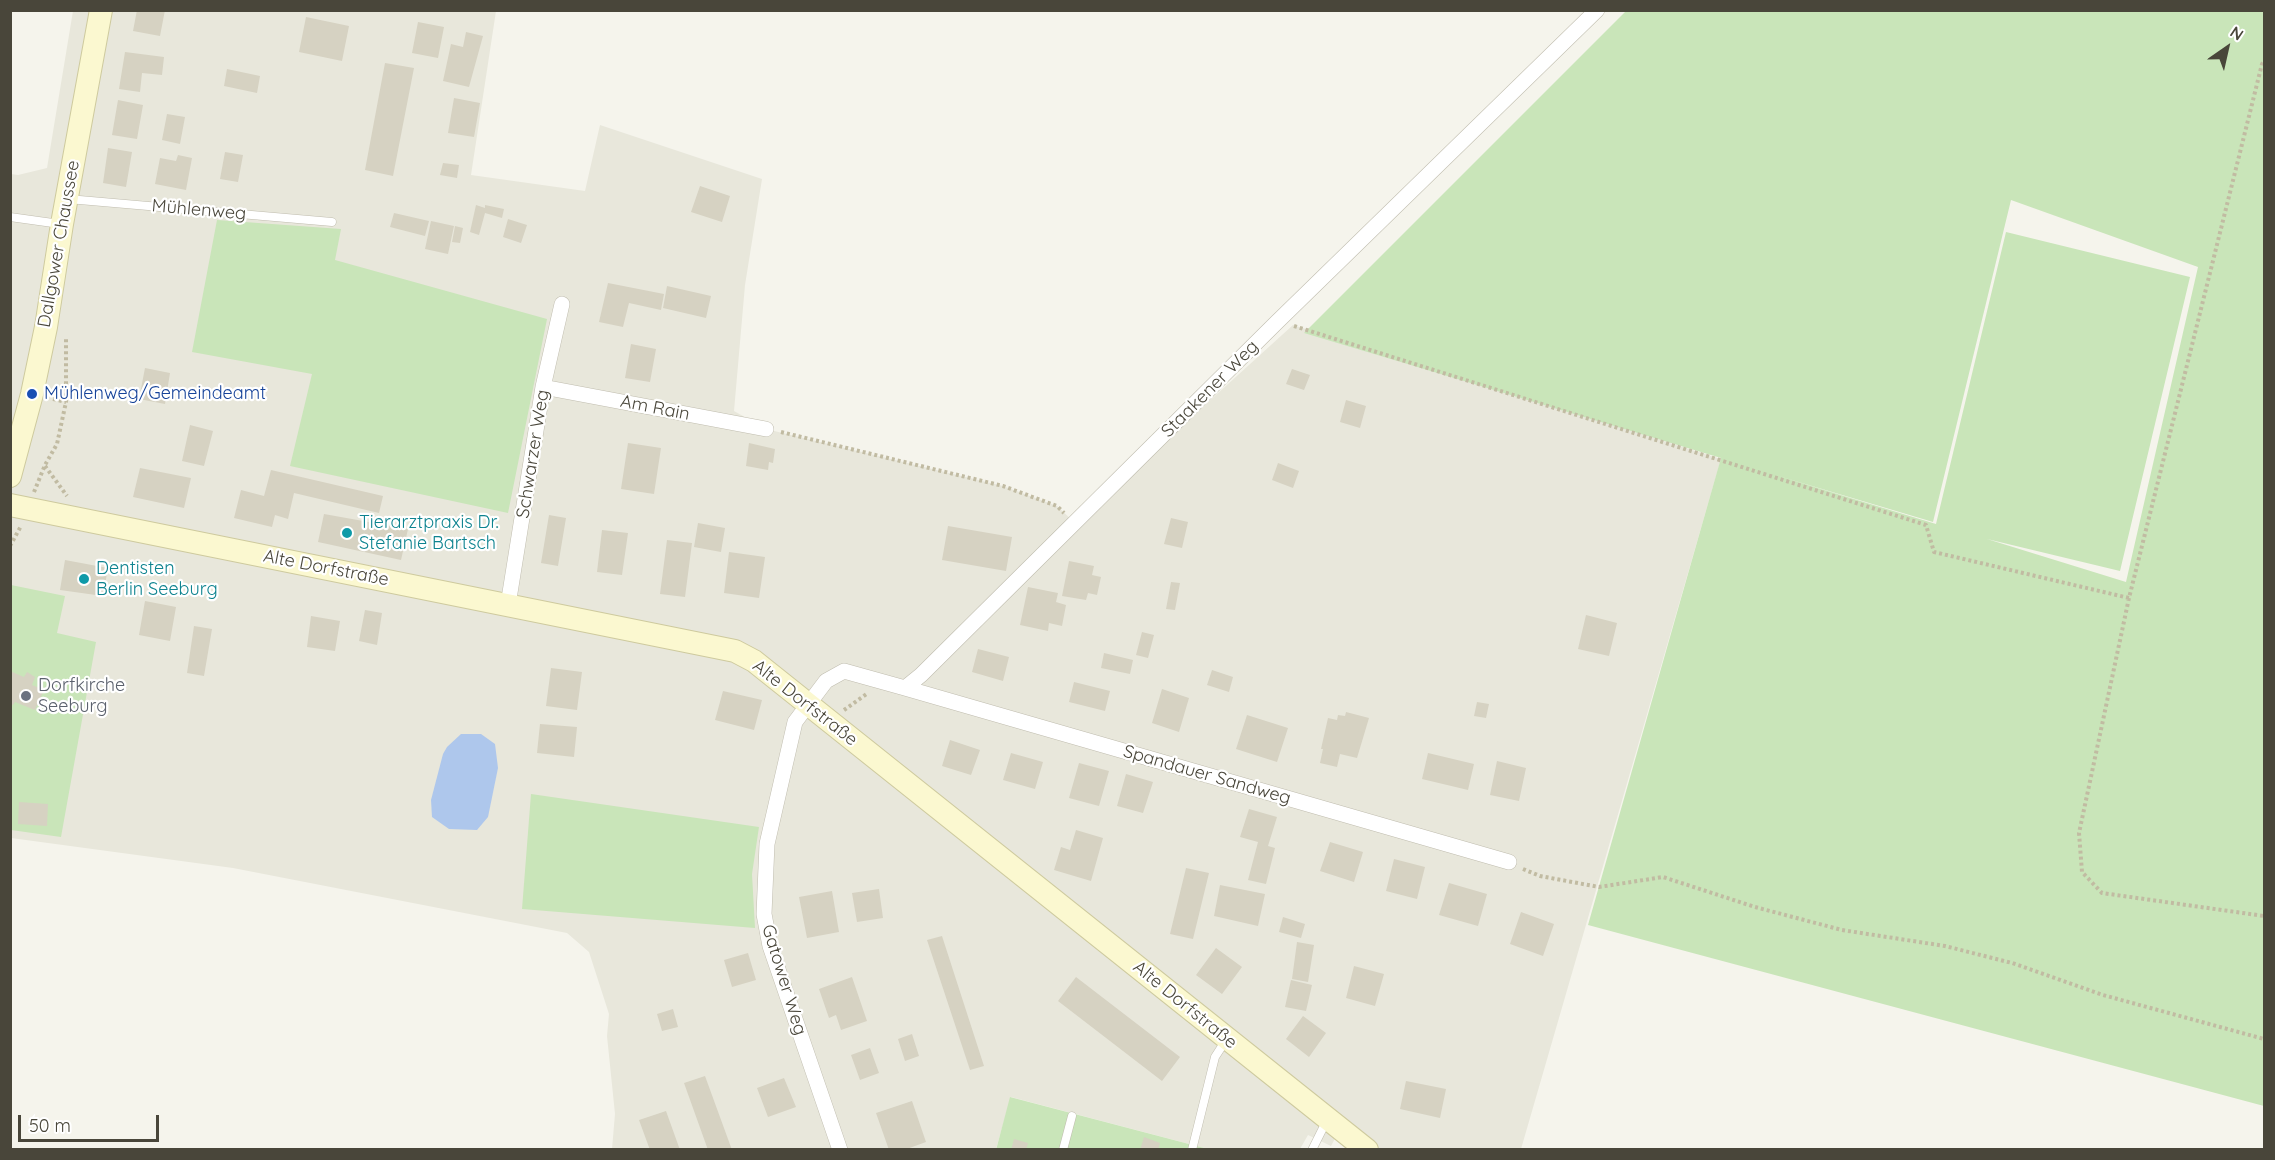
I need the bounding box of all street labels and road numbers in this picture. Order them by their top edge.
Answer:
street label: Dallgower Chaussee [34,159,84,329]
street label: Mühlenweg [151,195,247,225]
street label: Staakener Weg [1157,336,1263,442]
street label: Schwarzer Weg [512,388,554,520]
street label: Am Rain [618,391,692,425]
street label: Alte Dorfstraße [261,545,391,591]
street label: Alte Dorfstraße [748,655,862,751]
street label: Spandauer Sandweg [1121,741,1293,809]
street label: Gatower Weg [757,922,811,1038]
street label: Alte Dorfstraße [1129,957,1241,1053]

